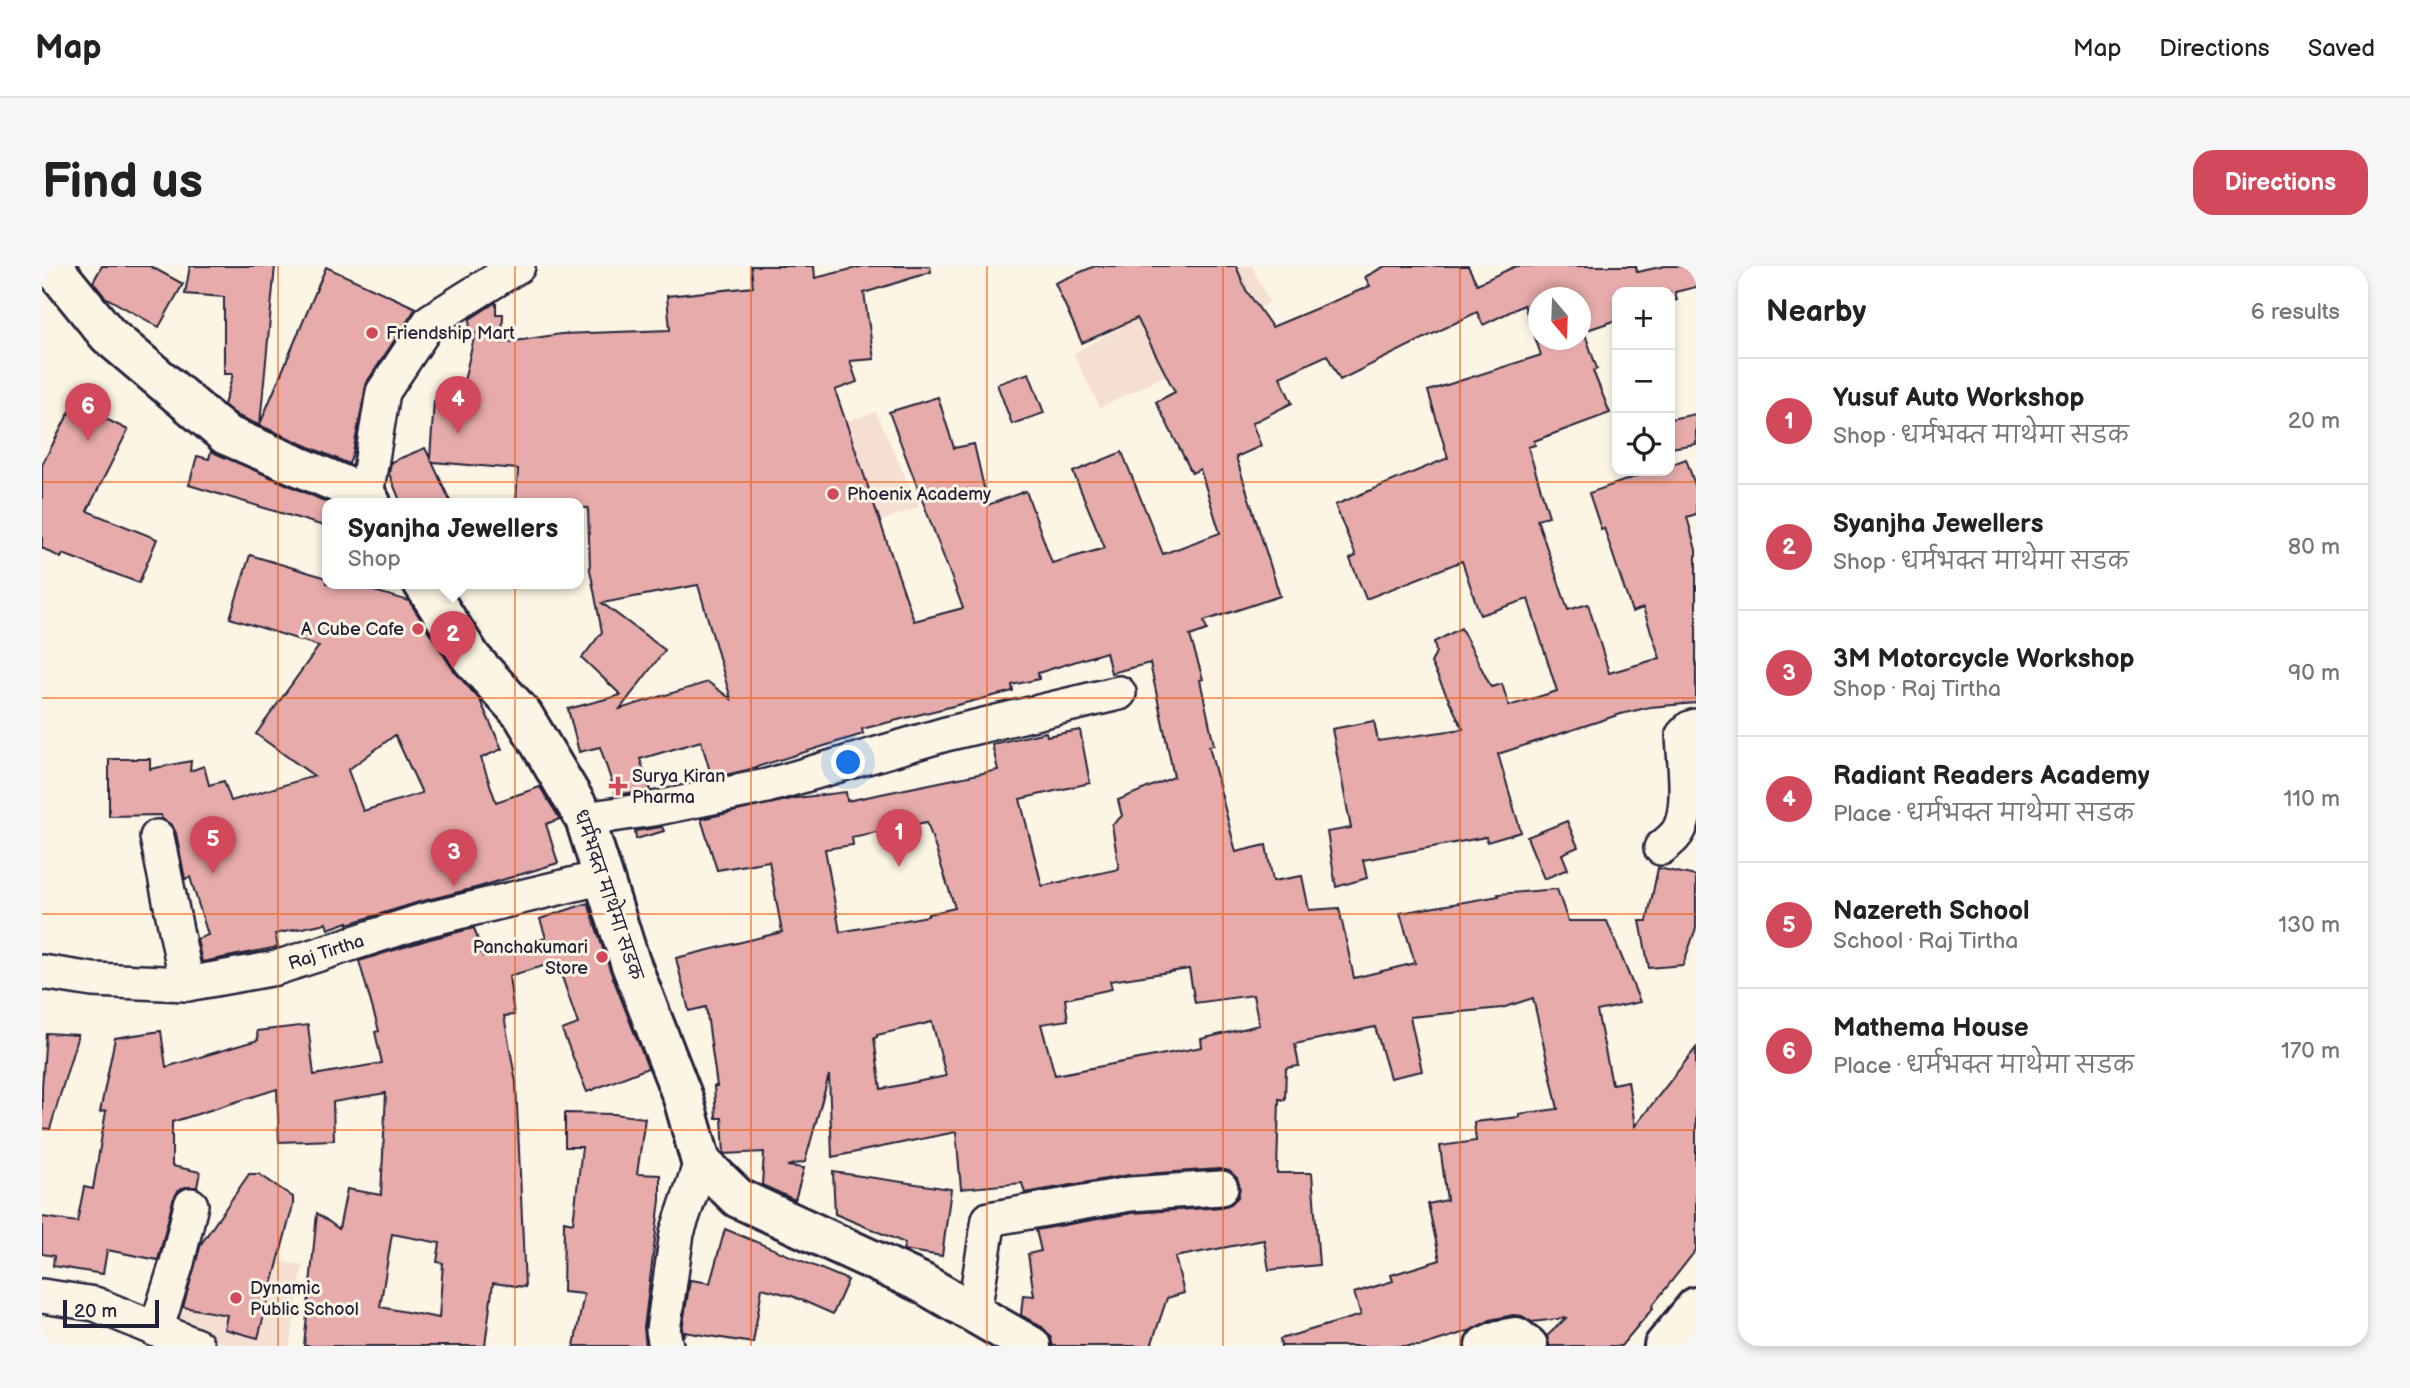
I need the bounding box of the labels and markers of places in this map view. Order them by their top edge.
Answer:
place label: Friendship Mart [386,323,515,344]
marker: Friendship Mart [364,325,380,341]
pin: 4 [435,376,481,434]
pin: 6 [65,383,111,441]
place label: Phoenix Academy [847,484,992,505]
marker: Phoenix Academy [825,486,841,502]
pin: 2 [430,611,476,669]
place label: A Cube Cafe [301,619,404,640]
marker: A Cube Cafe [410,621,426,637]
place label: Surya Kiran Pharma [632,766,725,808]
marker: Surya Kiran Pharma [610,778,626,794]
pin: 1 [876,809,922,867]
pin: 5 [190,816,236,874]
pin: 3 [431,829,477,887]
place label: Panchakumari Store [473,937,588,979]
marker: Panchakumari Store [594,949,610,965]
place label: Dynamic Public School [250,1278,359,1320]
marker: Dynamic Public School [228,1290,244,1306]

